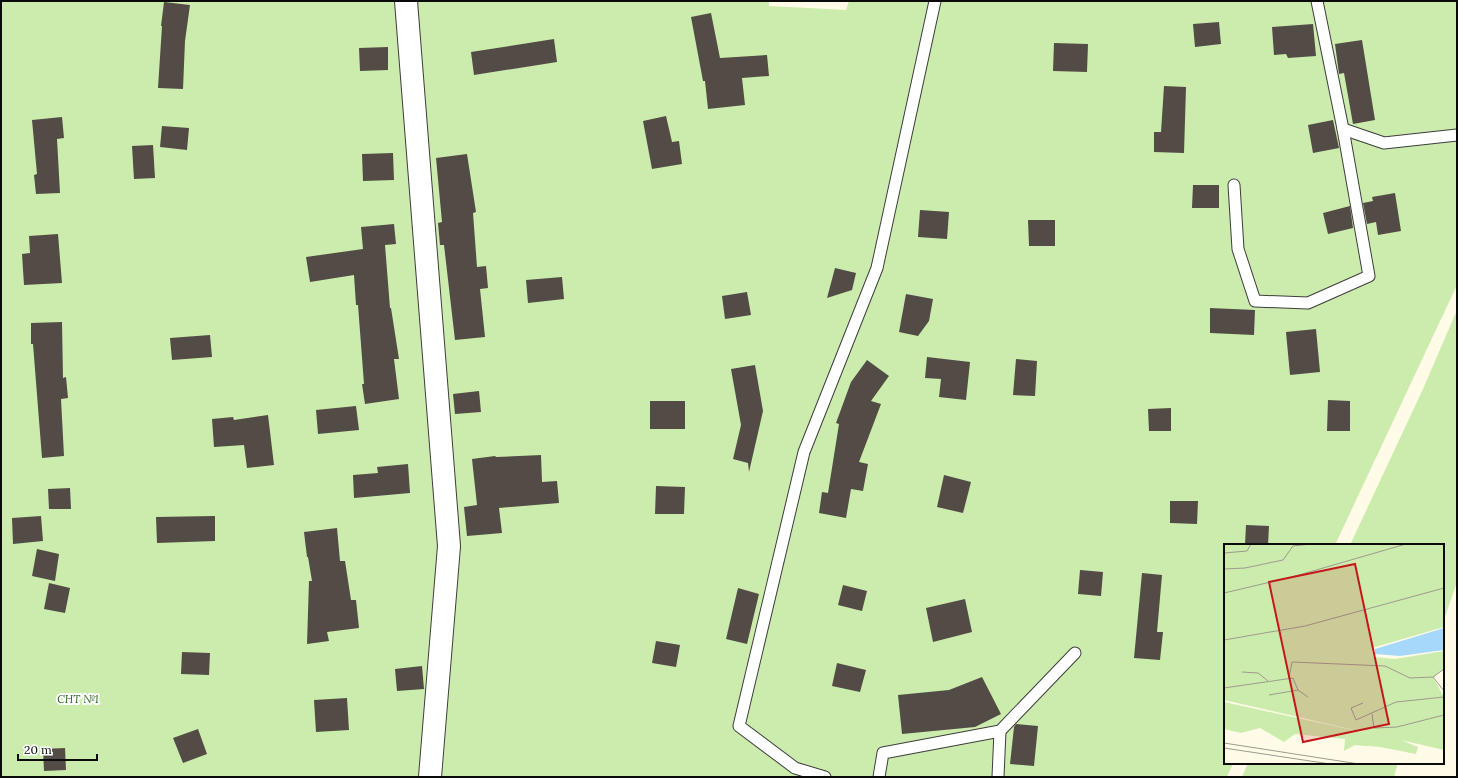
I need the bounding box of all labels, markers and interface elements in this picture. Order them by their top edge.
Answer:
inset map [1224,544,1444,764]
park label: СНТ №1 [57,692,99,706]
scale bar [18,736,97,762]
text: 20 m [24,742,52,757]

